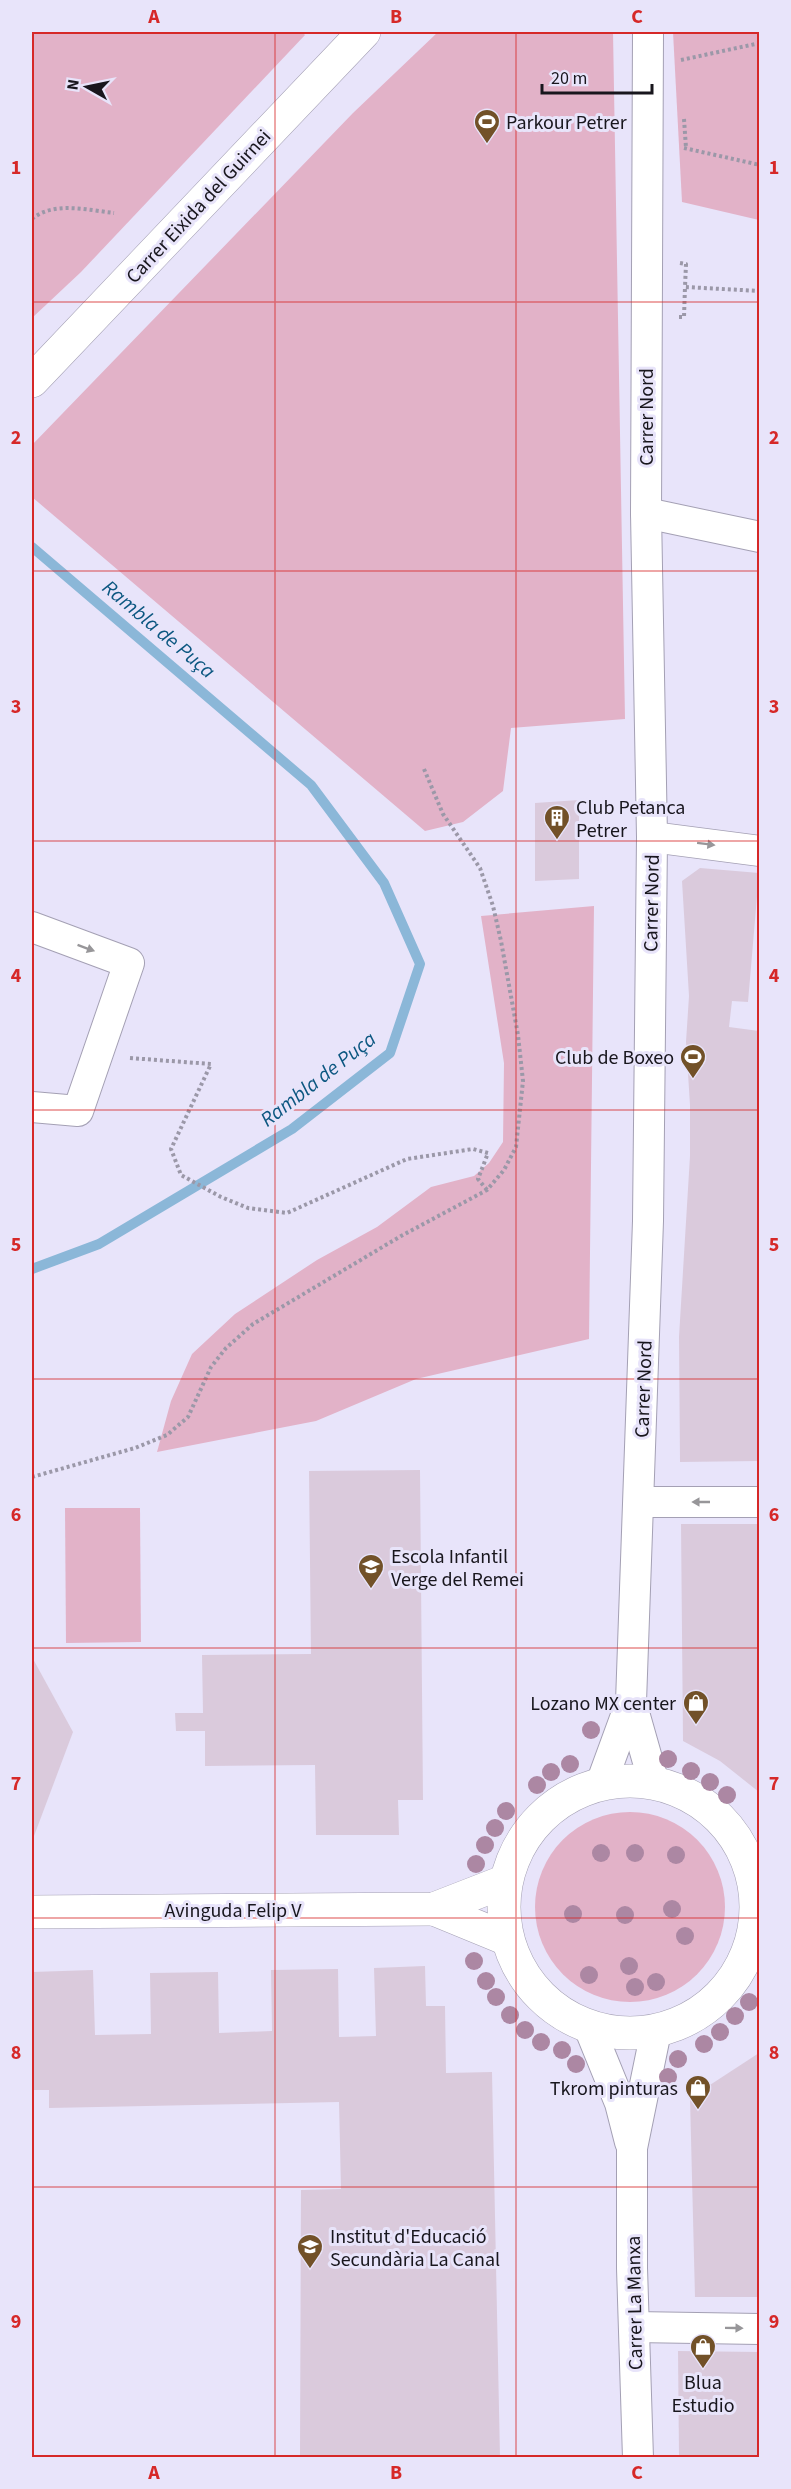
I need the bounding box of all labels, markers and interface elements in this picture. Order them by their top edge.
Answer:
text: A [147,3,160,31]
text: B [390,3,402,31]
text: C [631,3,643,31]
north arrow [57,57,117,117]
scale bar [542,57,652,95]
text: 20 m [551,66,587,91]
text: N [61,78,85,92]
sports icon: Parkour Petrer [472,107,502,145]
place label: Parkour Petrer [506,109,627,137]
street label: Carrer Eixida del Guirnei [120,123,278,290]
text: 1 [11,154,21,182]
text: 1 [769,154,779,182]
street label: Carrer Nord [633,368,661,466]
text: 2 [11,424,21,452]
text: 2 [769,424,779,452]
water label: Rambla de Puça [96,573,222,685]
text: 3 [11,693,21,721]
text: 3 [769,693,779,721]
place label: Club Petanca Petrer [576,794,685,845]
building icon: Club Petanca Petrer [542,803,572,841]
one-way arrow [696,840,715,849]
street label: Carrer Nord [637,854,667,952]
one-way arrow [78,943,96,953]
text: 4 [11,962,22,990]
text: 4 [769,962,780,990]
water label: Rambla de Puça [254,1024,382,1134]
sports icon: Club de Boxeo [678,1042,708,1080]
place label: Club de Boxeo [555,1044,674,1072]
text: 5 [11,1231,21,1259]
text: 5 [769,1231,779,1259]
street label: Carrer Nord [628,1340,660,1438]
one-way arrow [692,1497,711,1507]
text: 6 [11,1501,21,1529]
text: 6 [769,1501,779,1529]
place label: Escola Infantil Verge del Remei [391,1543,524,1594]
school or university icon: Escola Infantil Verge del Remei [356,1552,386,1590]
shop icon: Lozano MX center [681,1688,711,1726]
place label: Lozano MX center [530,1690,676,1718]
text: 7 [11,1770,21,1798]
text: 7 [769,1770,779,1798]
street label: Avinguda Felip V [165,1897,302,1925]
text: 8 [11,2039,21,2067]
text: 8 [769,2039,779,2067]
shop icon: Tkrom pinturas [683,2073,713,2111]
place label: Tkrom pinturas [550,2075,678,2103]
place label: Institut d'Educació Secundària La Canal [330,2223,500,2274]
school or university icon: Institut d'Educació Secundària La Canal [295,2232,325,2270]
street label: Carrer La Manxa [620,2236,650,2370]
text: 9 [11,2308,21,2336]
text: 9 [769,2308,779,2336]
one-way arrow [725,2324,744,2333]
shop icon: Blua Estudio [688,2332,718,2370]
place label: Blua Estudio [671,2369,735,2420]
text: A [147,2459,160,2487]
text: B [390,2459,402,2487]
text: C [631,2459,643,2487]

